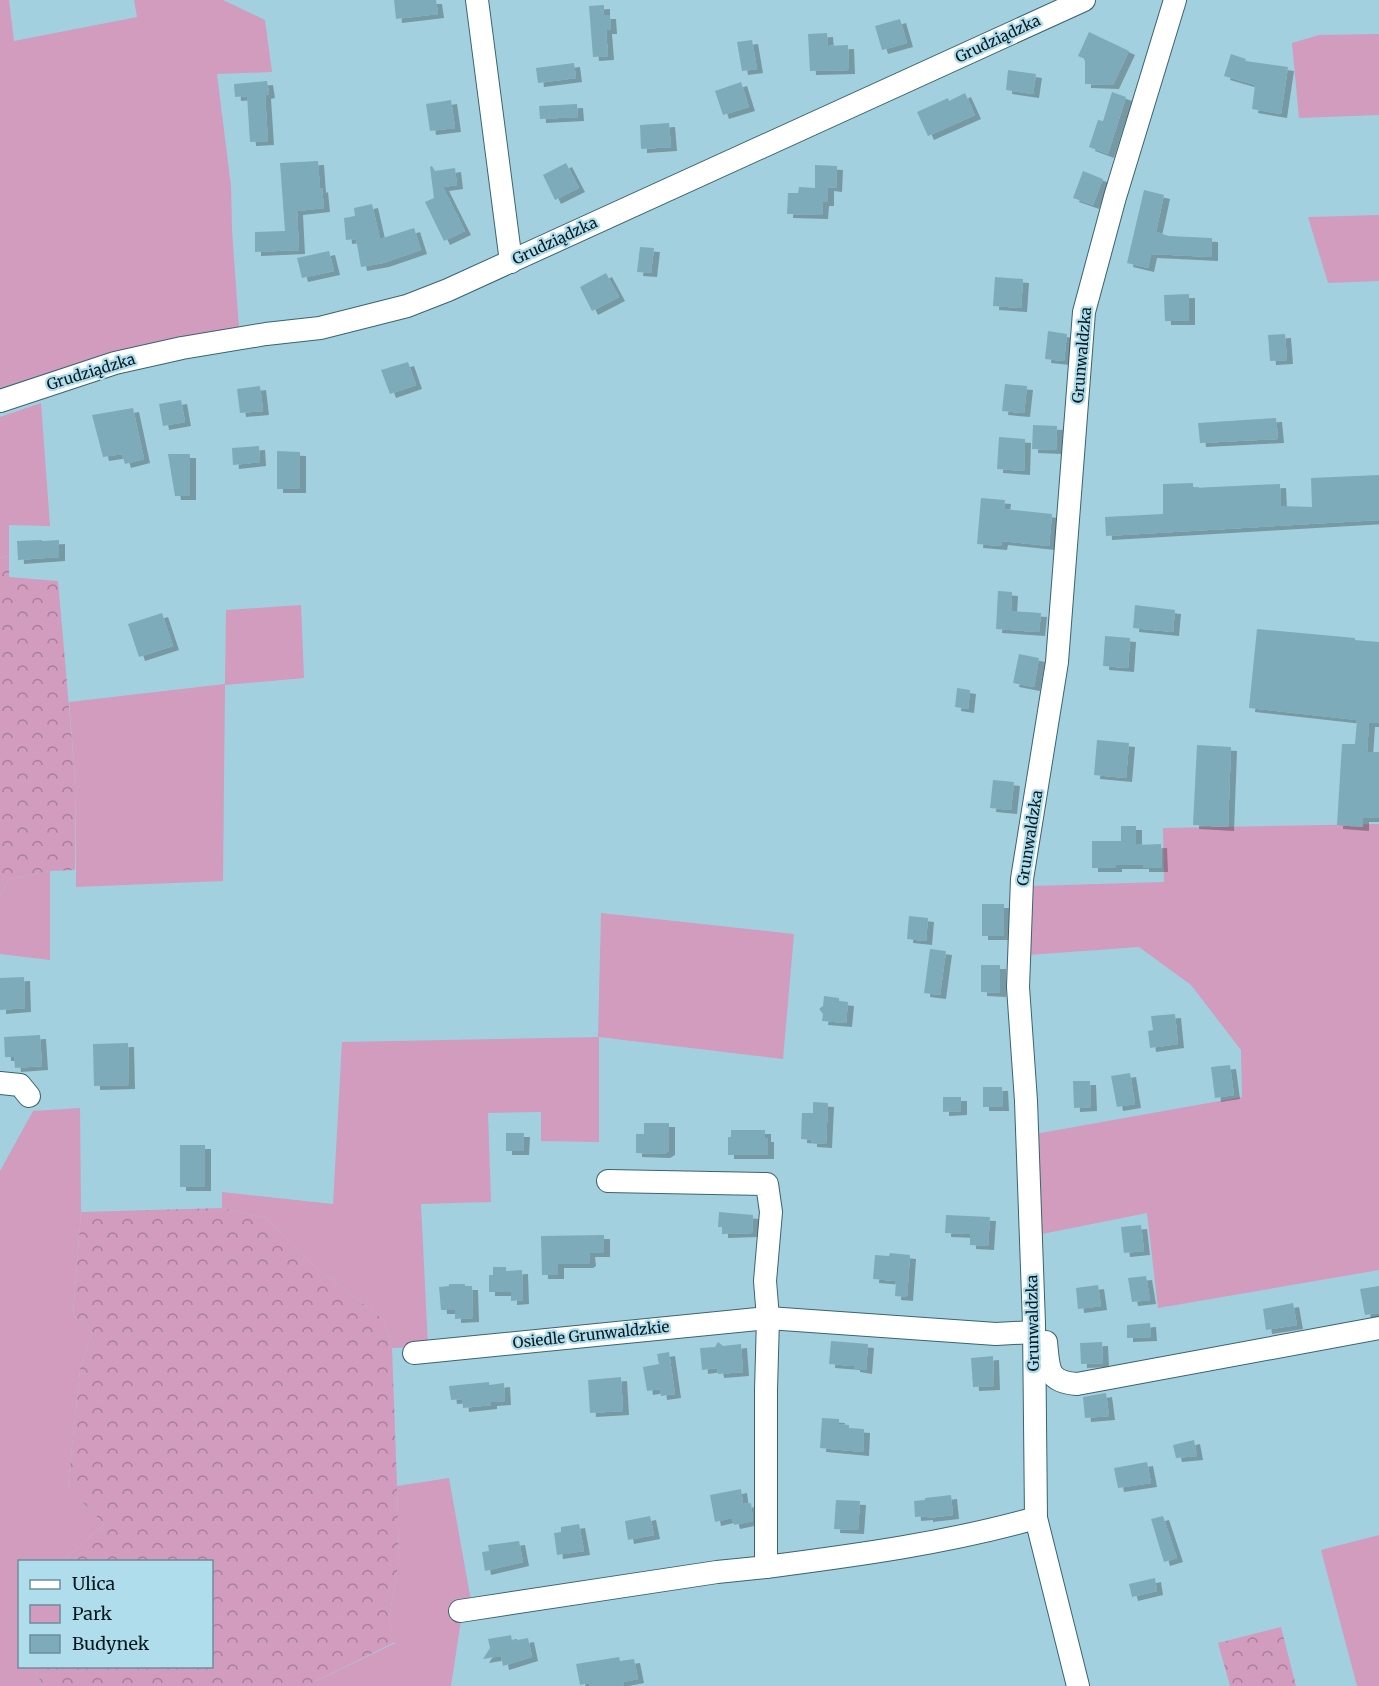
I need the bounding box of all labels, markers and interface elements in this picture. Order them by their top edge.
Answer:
street label: Grudziądzka [952,11,1043,67]
street label: Grudziądzka [509,213,600,269]
street label: Grunwaldzka [1068,306,1095,404]
street label: Grudziądzka [44,349,137,394]
street label: Grunwaldzka [1013,789,1046,887]
street label: Grunwaldzka [1022,1275,1043,1371]
street label: Osiedle Grunwaldzkie [512,1317,670,1352]
legend [18,1560,213,1668]
text: Ulica [72,1572,116,1595]
text: Park [72,1602,113,1625]
text: Budynek [72,1632,150,1655]

